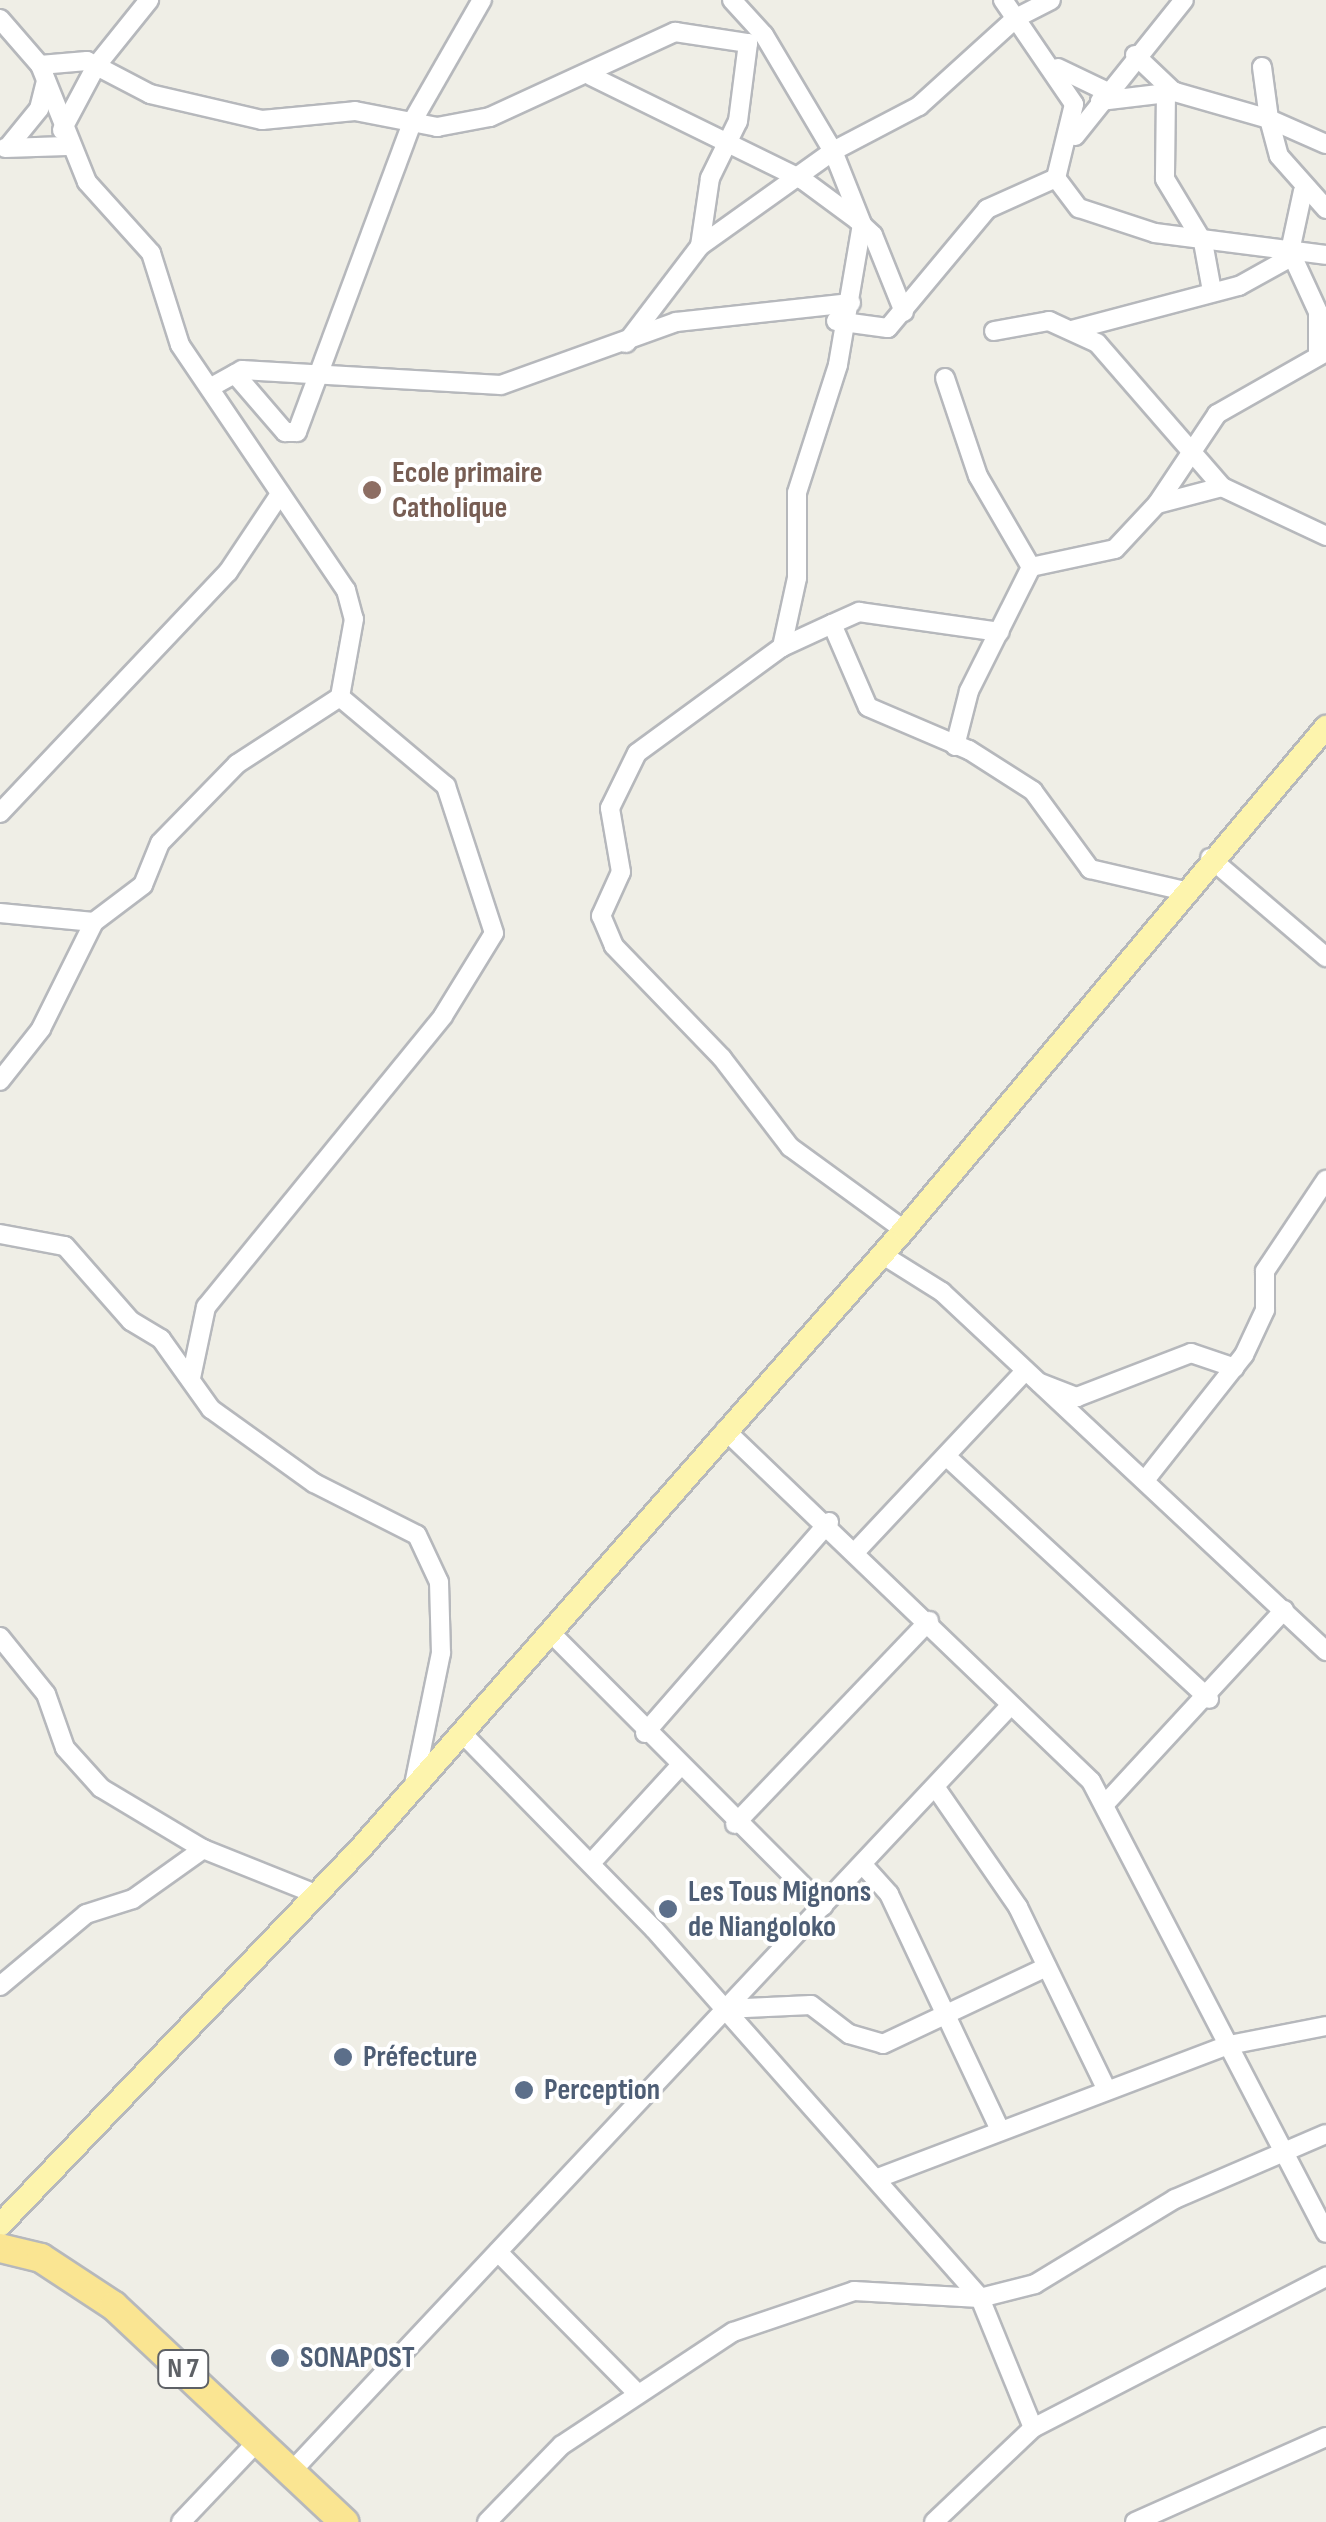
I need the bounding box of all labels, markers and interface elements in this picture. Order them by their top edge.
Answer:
place label: Ecole primaire Catholique [392,455,542,526]
marker: Ecole primaire Catholique [361,479,383,501]
place label: Les Tous Mignons de Niangoloko [688,1874,871,1944]
marker: Les Tous Mignons de Niangoloko [657,1898,679,1920]
place label: Préfecture [363,2039,477,2075]
marker: Préfecture [332,2046,354,2068]
place label: Perception [544,2072,660,2108]
marker: Perception [513,2079,535,2101]
place label: SONAPOST [300,2340,415,2376]
road number: N 7 [156,2346,210,2392]
marker: SONAPOST [269,2347,291,2369]

